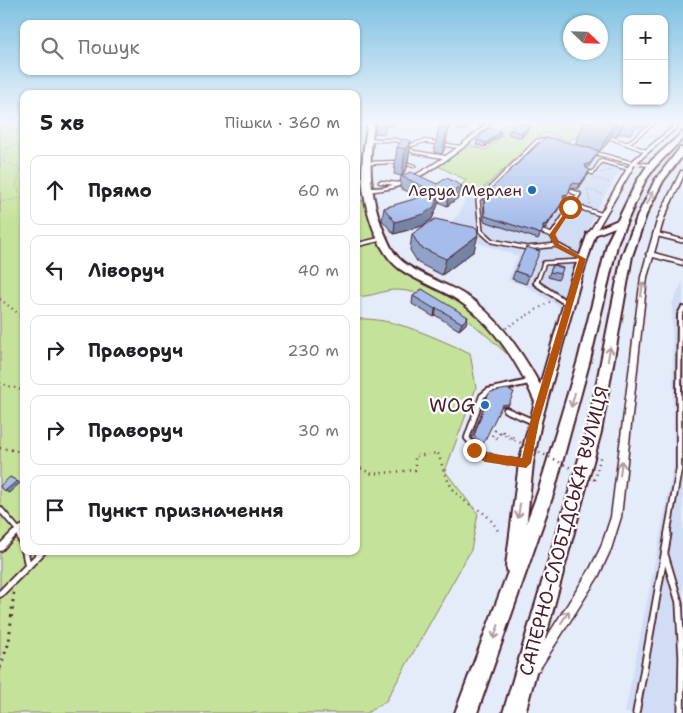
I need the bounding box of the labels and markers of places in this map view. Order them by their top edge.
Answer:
place label: Леруа Мерлен [408,180,522,201]
marker: Леруа Мерлен [526,184,538,196]
place label: WOG [429,393,475,418]
marker: WOG [479,399,491,411]

